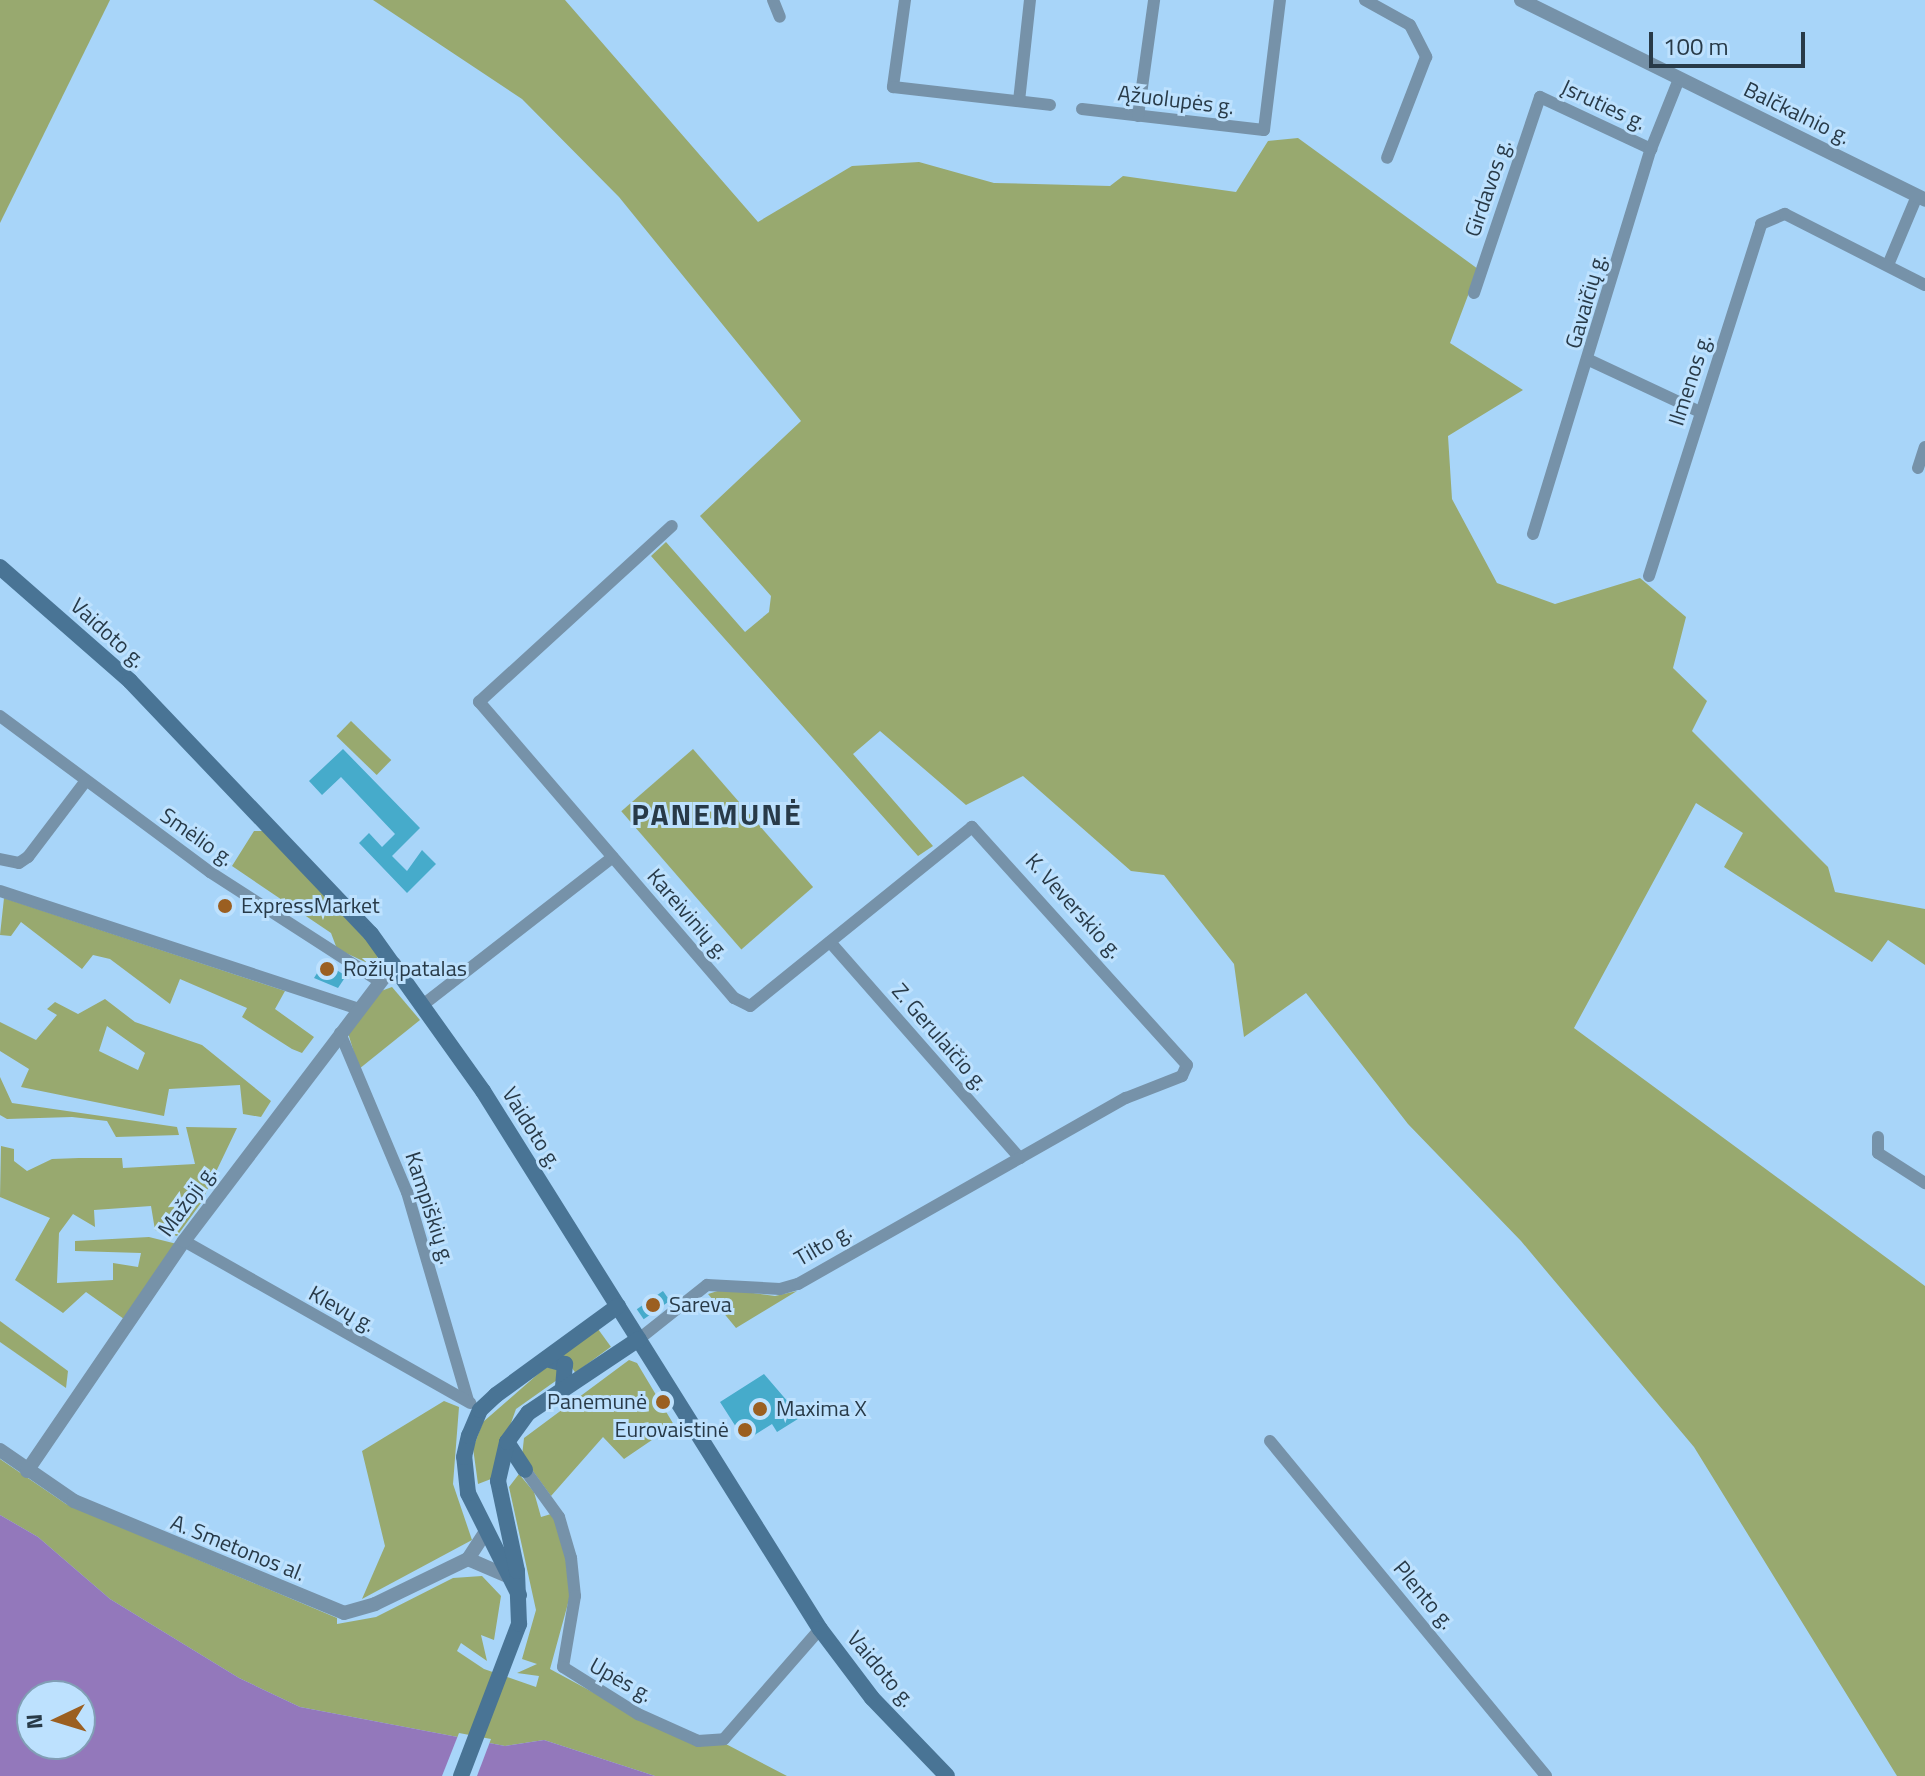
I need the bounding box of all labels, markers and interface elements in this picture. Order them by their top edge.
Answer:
scale bar [1653,16,1809,66]
text: 100 m [1663,28,1729,64]
street label: Įsruties g. [1558,74,1650,136]
street label: Balčkalnio g. [1740,76,1854,150]
street label: Ąžuolupės g. [1116,80,1236,120]
street label: Girdavos g. [1459,136,1517,240]
street label: Gavaičių g. [1560,250,1612,352]
street label: Ilmenos g. [1663,331,1717,429]
street label: Vaidoto g. [65,593,151,673]
district label: PANEMUNĖ [631,796,803,832]
street label: Smėlio g. [155,802,239,872]
street label: K. Veverskio g. [1020,848,1128,964]
street label: Kareivinių g. [641,863,735,965]
place label: ExpressMarket [241,893,380,919]
marker: ExpressMarket [216,897,234,915]
place label: Rožių patalas [343,956,467,982]
marker: Rožių patalas [318,960,336,978]
street label: Z. Gerulaičio g. [886,978,994,1096]
street label: Vaidoto g. [497,1082,567,1174]
street label: Kampiškių g. [399,1149,461,1267]
street label: Mažoji g. [152,1160,222,1242]
street label: Tilto g. [790,1218,856,1272]
street label: Klevų g. [304,1280,380,1338]
place label: Sareva [669,1292,732,1318]
marker: Sareva [644,1296,662,1314]
place label: Panemunė [547,1389,647,1415]
marker: Panemunė [654,1393,672,1411]
place label: Maxima X [776,1396,867,1422]
marker: Maxima X [751,1400,769,1418]
place label: Eurovaistinė [615,1417,729,1443]
marker: Eurovaistinė [736,1421,754,1439]
street label: A. Smetonos al. [167,1509,309,1587]
street label: Plento g. [1388,1555,1460,1635]
street label: Vaidoto g. [841,1625,921,1713]
street label: Upės g. [585,1652,657,1708]
north arrow [16,1680,96,1760]
text: N [17,1713,52,1730]

